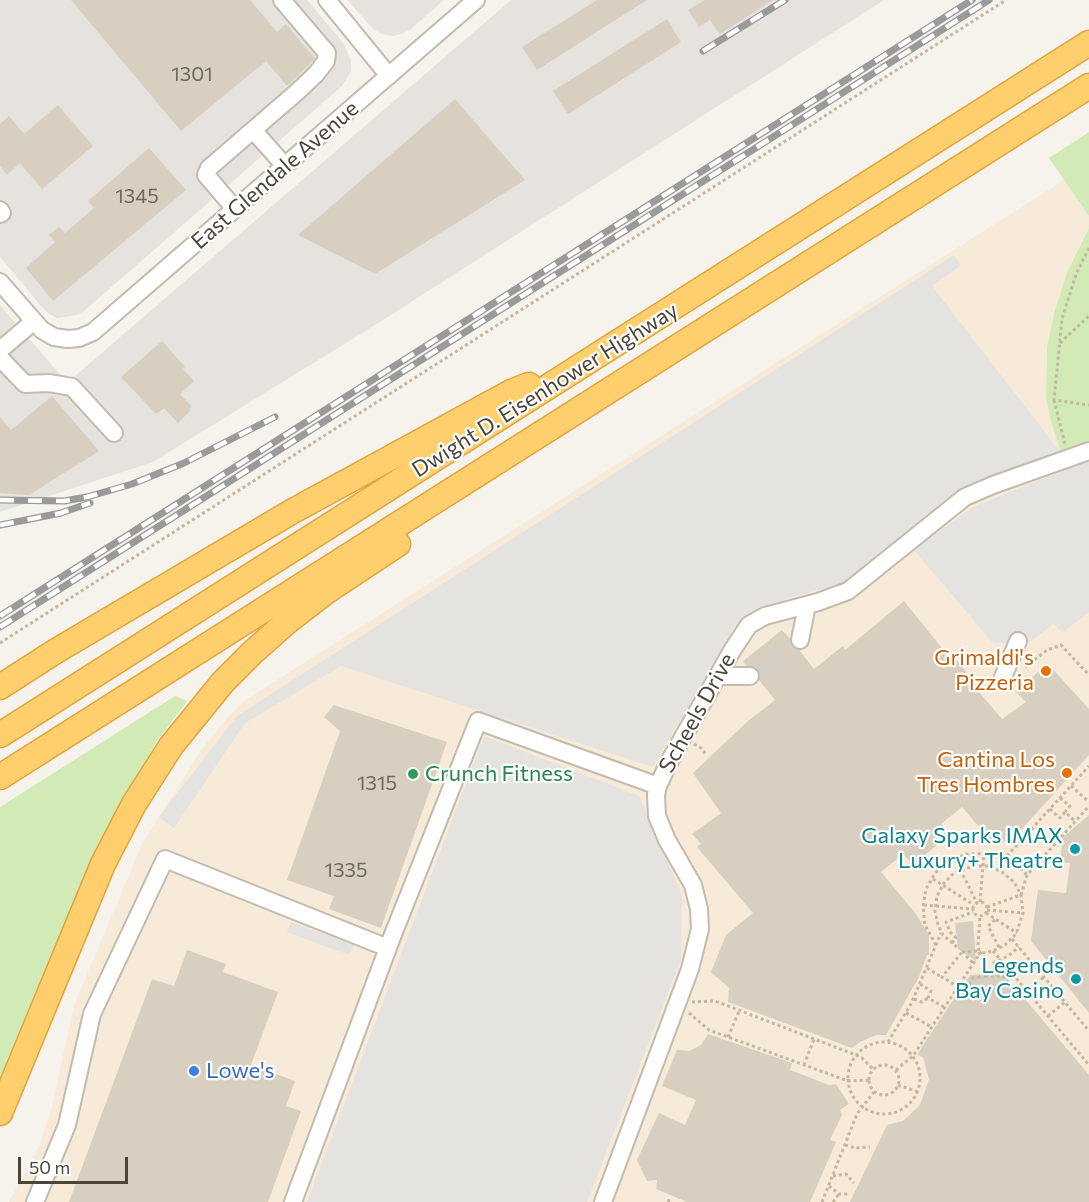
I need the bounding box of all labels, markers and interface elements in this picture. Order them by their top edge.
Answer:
house number: 1301 [171,62,213,86]
street label: East Glendale Avenue [186,95,364,255]
house number: 1345 [115,184,159,208]
street label: Dwight D. Eisenhower Highway [407,297,683,483]
place label: Grimaldi's Pizzeria [934,645,1034,696]
street label: Scheels Drive [653,649,741,777]
marker: Grimaldi's Pizzeria [1039,664,1053,678]
place label: Cantina Los Tres Hombres [917,747,1055,798]
place label: Crunch Fitness [425,761,573,787]
marker: Cantina Los Tres Hombres [1060,766,1074,780]
marker: Crunch Fitness [406,767,420,781]
house number: 1315 [357,771,397,795]
place label: Galaxy Sparks IMAX Luxury+ Theatre [861,823,1063,874]
marker: Galaxy Sparks IMAX Luxury+ Theatre [1068,842,1082,856]
house number: 1335 [325,858,367,882]
place label: Legends Bay Casino [955,953,1064,1004]
marker: Legends Bay Casino [1069,972,1083,986]
place label: Lowe's [206,1058,275,1084]
marker: Lowe's [187,1064,201,1078]
scale bar [21,1145,130,1183]
text: 50 m [29,1156,70,1178]

